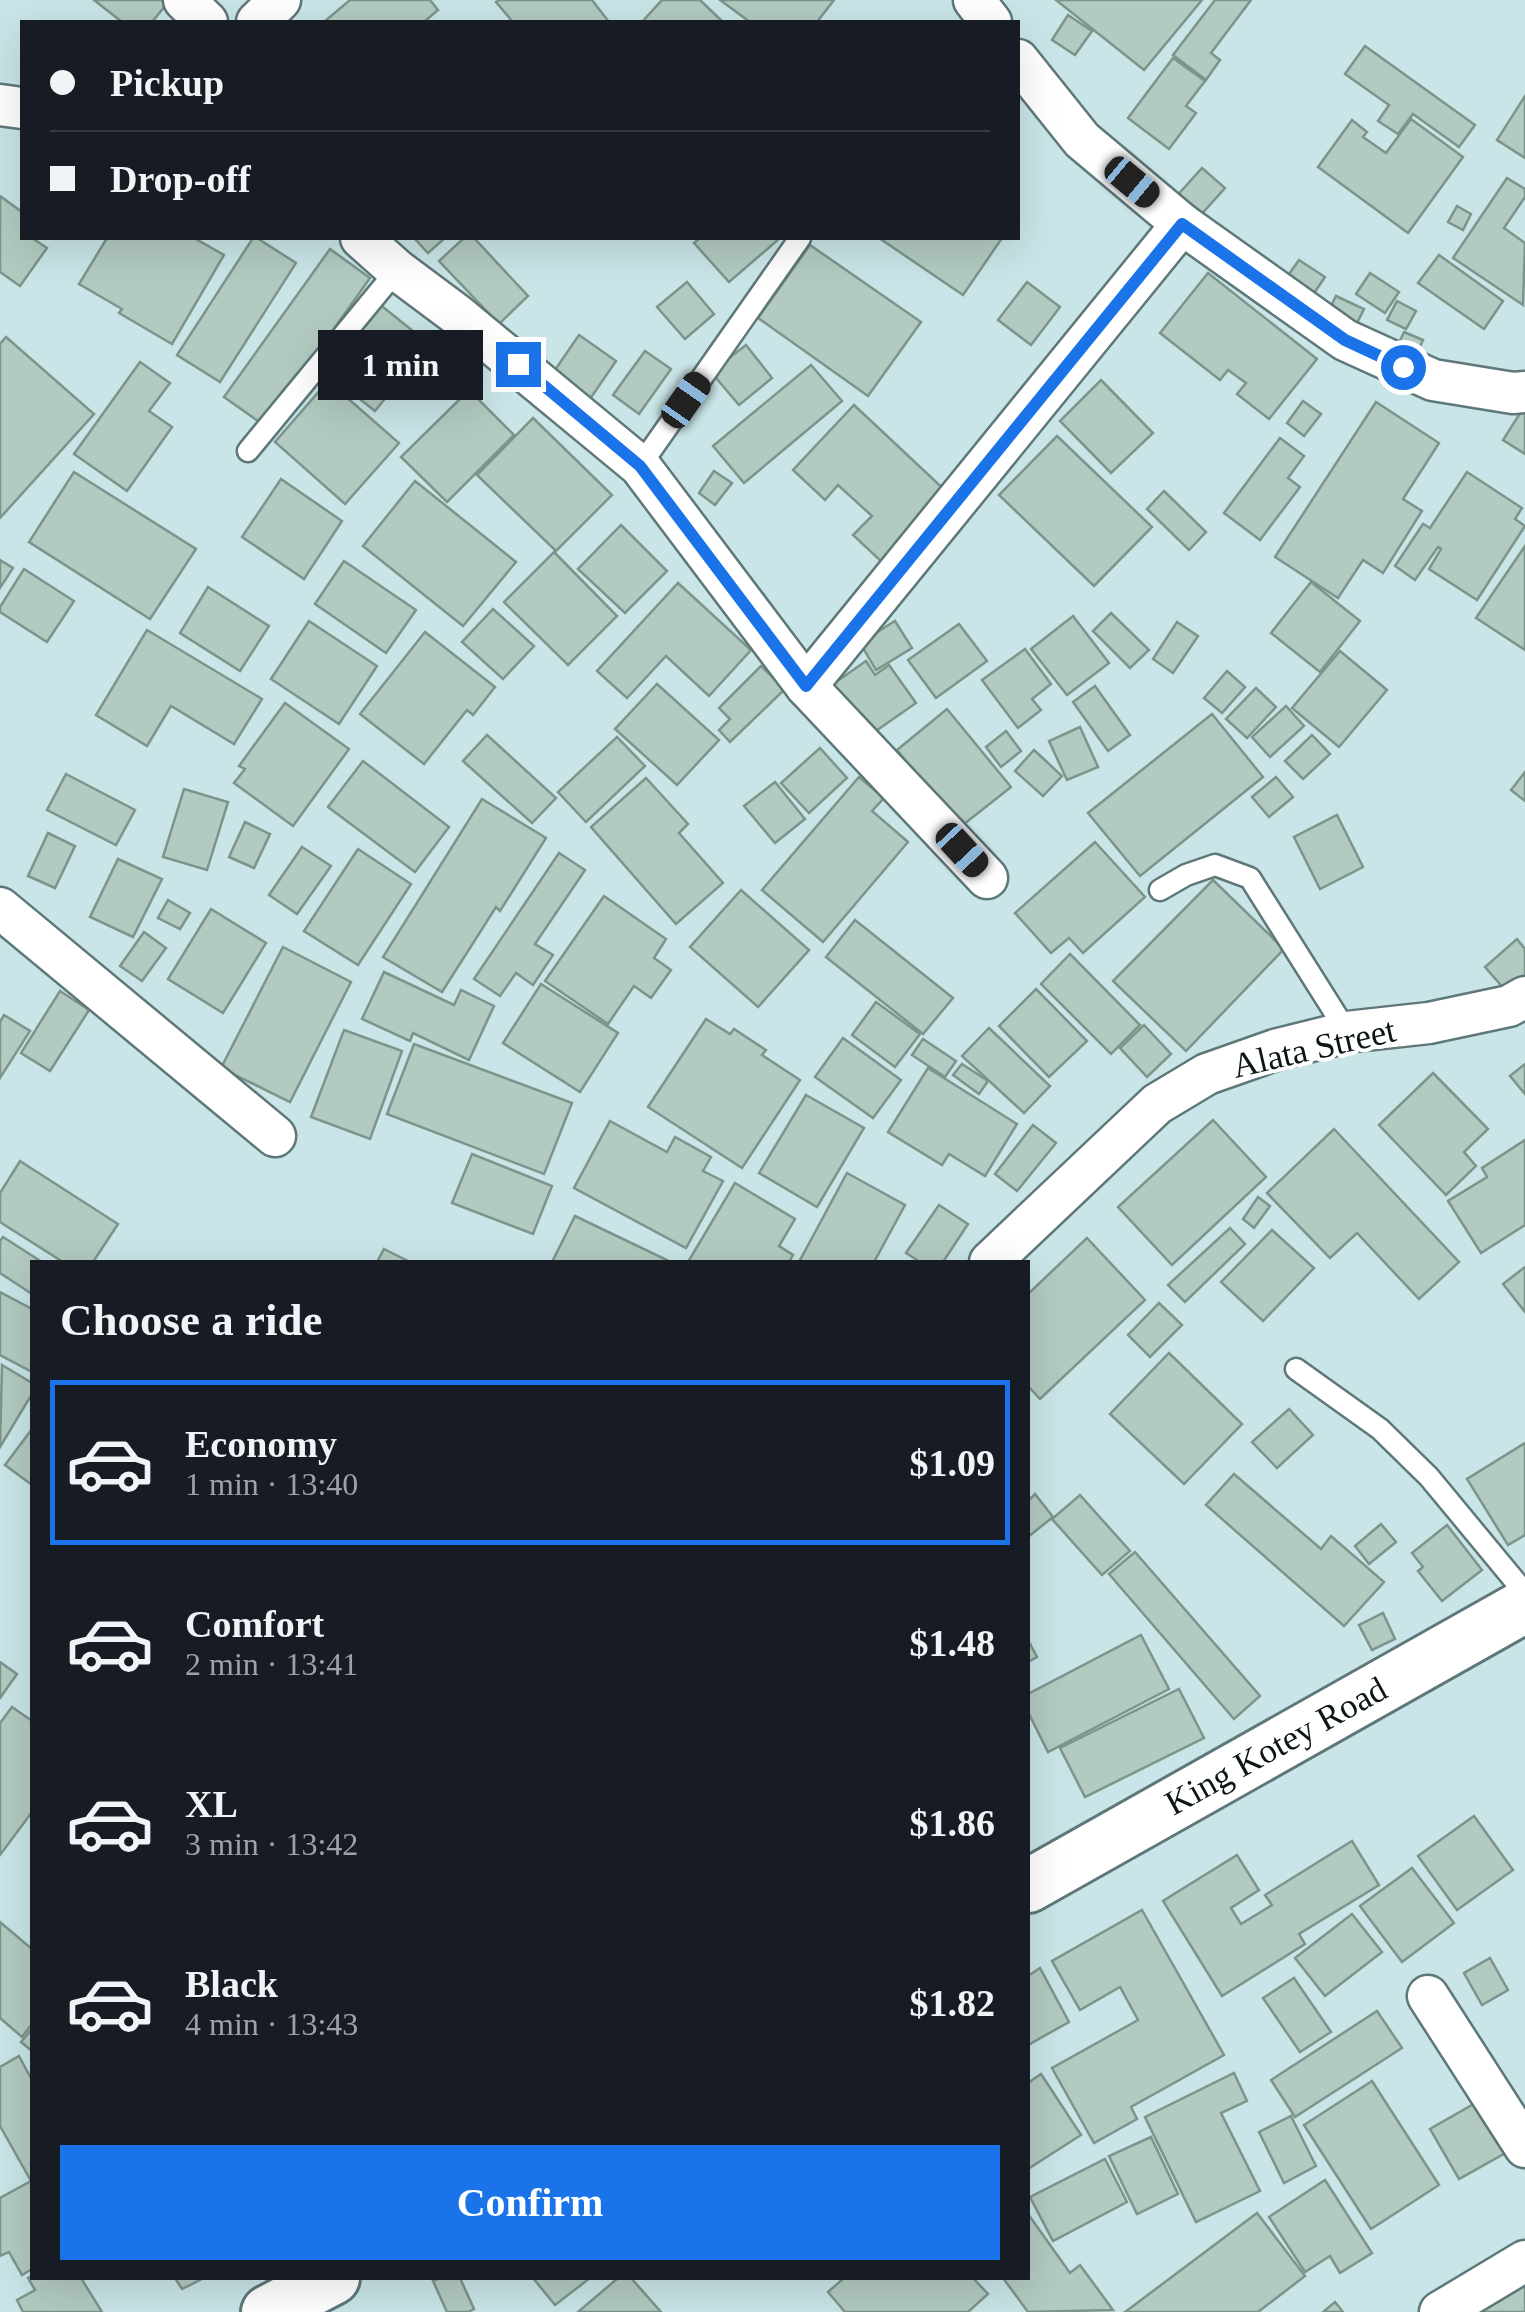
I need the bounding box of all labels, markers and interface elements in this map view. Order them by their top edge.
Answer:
text: Pickup [110,62,224,104]
car [1099,151,1165,213]
text: Drop-off [110,158,251,200]
callout: 1 min [318,329,483,399]
route end [496,342,541,387]
route start [1381,345,1426,390]
text: 1 min [362,347,439,383]
car [657,367,715,433]
car [931,818,993,882]
street label: Alata Street [1229,1010,1400,1086]
text: Choose a ride [60,1295,323,1345]
icon: car [65,1418,155,1508]
text: Economy [185,1423,337,1465]
text: $1.09 [910,1442,995,1484]
text: 1 min · 13:40 [185,1466,358,1502]
icon: car [65,1598,155,1688]
text: Comfort [185,1603,324,1645]
text: $1.48 [910,1622,995,1664]
text: 2 min · 13:41 [185,1646,358,1682]
street label: King Kotey Road [1159,1669,1394,1823]
icon: car [65,1778,155,1868]
text: XL [185,1783,238,1825]
text: $1.86 [910,1802,995,1844]
text: 3 min · 13:42 [185,1826,358,1862]
icon: car [65,1958,155,2048]
text: Black [185,1963,278,2005]
text: $1.82 [910,1982,995,2024]
text: 4 min · 13:43 [185,2006,358,2042]
button: Confirm [60,2145,1000,2260]

